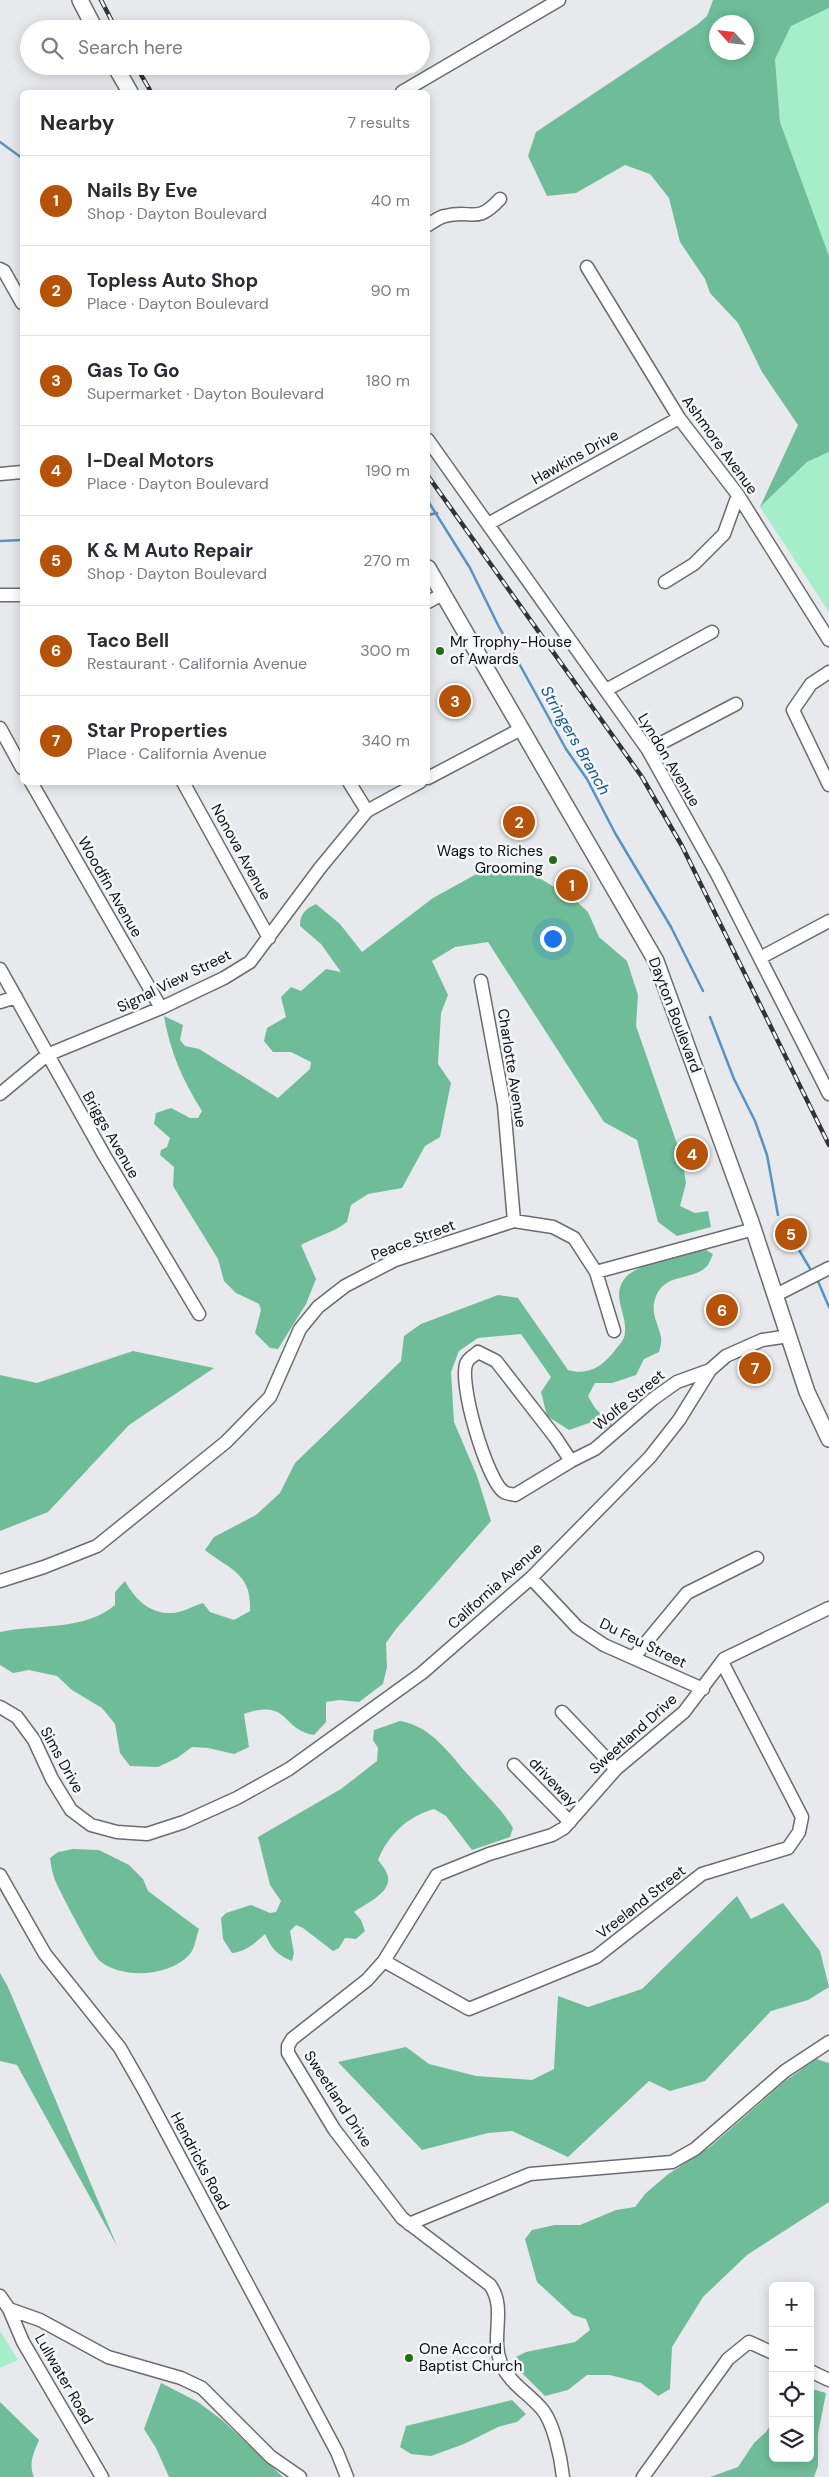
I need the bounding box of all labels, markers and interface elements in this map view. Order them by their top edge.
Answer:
north arrow [709,15,754,60]
search box [20,20,430,75]
icon: search [38,34,66,62]
text: Search here [78,35,183,60]
text: Nearby [40,109,114,137]
text: 7 results [347,112,410,133]
text: Nails By Eve [87,178,198,203]
text: 1 [53,190,59,211]
text: 40 m [371,190,410,211]
text: Shop · Dayton Boulevard [87,203,267,224]
text: Topless Auto Shop [87,268,258,293]
text: 2 [51,280,61,301]
text: 90 m [370,280,410,301]
text: Place · Dayton Boulevard [87,293,269,314]
text: Gas To Go [87,358,180,383]
text: 3 [51,370,61,391]
text: 180 m [366,370,410,391]
text: Supermarket · Dayton Boulevard [87,383,324,404]
street label: Ashmore Avenue [677,392,763,498]
street label: Hawkins Drive [528,425,622,489]
text: I-Deal Motors [87,448,214,473]
text: 4 [51,460,61,481]
text: 190 m [366,460,410,481]
text: Place · Dayton Boulevard [87,473,269,494]
text: K & M Auto Repair [87,538,253,563]
text: 5 [51,550,61,571]
text: 270 m [363,550,410,571]
text: Shop · Dayton Boulevard [87,563,267,584]
text: Taco Bell [87,628,169,653]
place label: Mr Trophy-House of Awards [450,632,572,669]
text: 6 [51,640,61,661]
text: 300 m [360,640,410,661]
marker: Mr Trophy-House of Awards [434,645,446,657]
text: Restaurant · California Avenue [87,653,307,674]
pin: 3 [439,682,471,720]
water label: Stringers Branch [536,682,615,799]
street label: Lyndon Avenue [633,710,705,810]
text: Star Properties [87,718,228,743]
text: 7 [52,730,60,751]
text: 340 m [361,730,410,751]
text: Place · California Avenue [87,743,267,764]
street label: Nonova Avenue [206,800,276,904]
pin: 2 [503,803,535,841]
street label: Woodfin Avenue [73,833,147,941]
place label: Wags to Riches Grooming [437,841,543,878]
marker: Wags to Riches Grooming [547,854,559,866]
pin: 1 [556,866,588,904]
your location [540,926,566,952]
street label: Signal View Street [114,945,234,1017]
street label: Dayton Boulevard [644,954,706,1076]
street label: Charlotte Avenue [493,1007,531,1129]
street label: Briggs Avenue [78,1088,144,1182]
pin: 4 [676,1135,708,1173]
street label: Peace Street [368,1215,458,1265]
pin: 5 [775,1215,807,1253]
pin: 6 [706,1291,738,1329]
pin: 7 [739,1349,771,1387]
street label: Wolfe Street [589,1365,669,1435]
street label: California Avenue [444,1538,546,1634]
street label: Du Feu Street [596,1613,690,1673]
street label: Sweetland Drive [585,1689,681,1779]
street label: Sims Drive [36,1723,88,1797]
street label: driveway [524,1753,582,1812]
street label: Vreeland Street [592,1861,690,1943]
street label: Sweetland Drive [299,2047,377,2151]
street label: Hendricks Road [166,2109,234,2213]
map controls [769,2282,814,2462]
button: + [769,2282,814,2327]
button: − [769,2327,814,2372]
street label: Lullwater Road [30,2330,98,2428]
place label: One Accord Baptist Church [419,2339,522,2376]
marker: One Accord Baptist Church [403,2352,415,2364]
button: locate [769,2372,814,2417]
button: layers [769,2417,814,2462]

